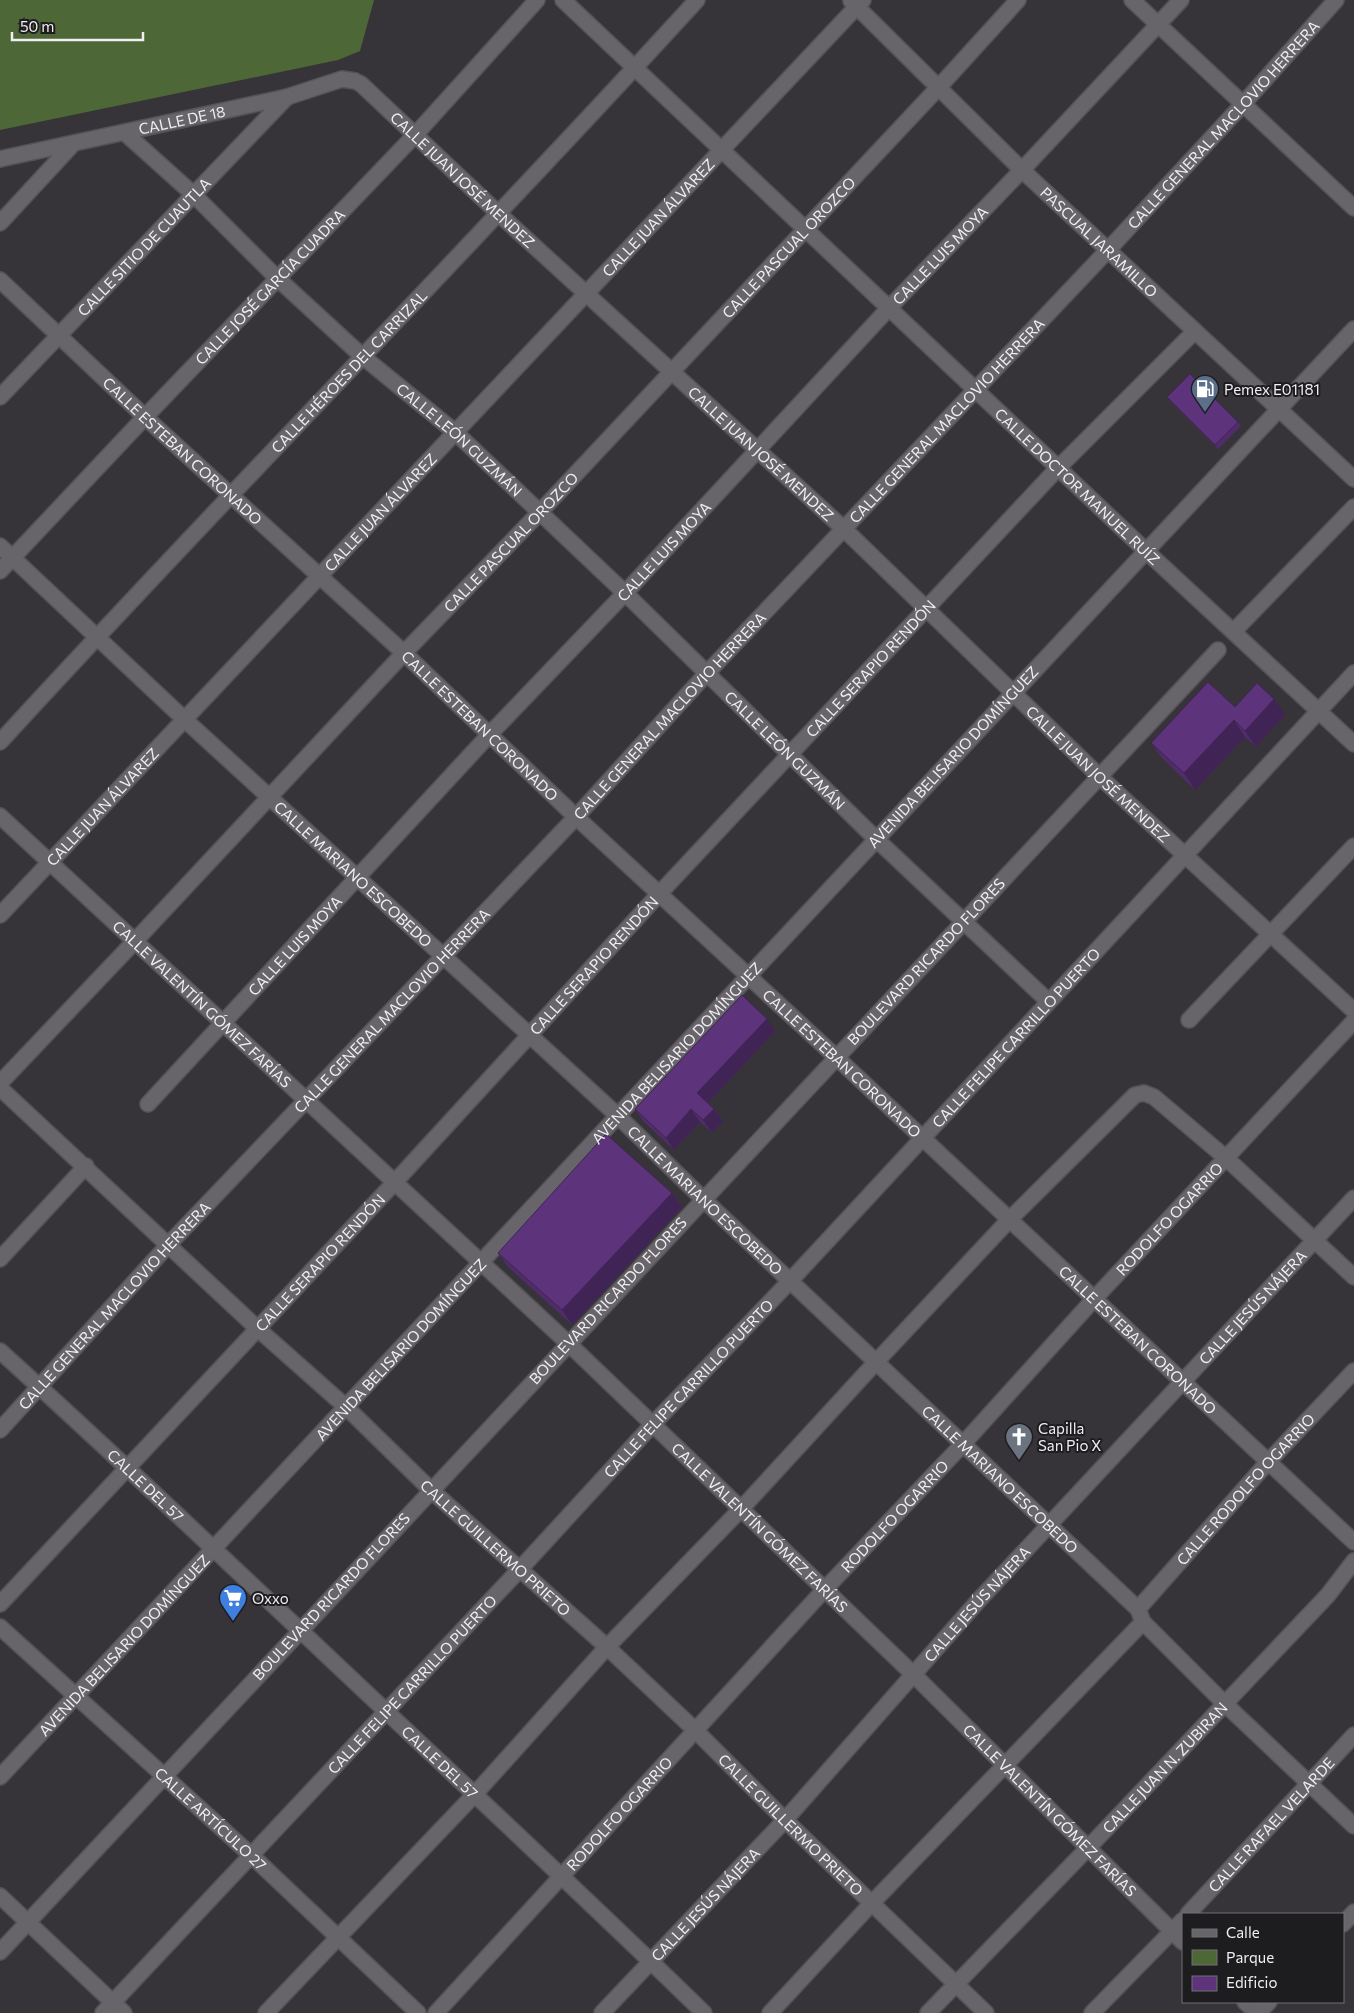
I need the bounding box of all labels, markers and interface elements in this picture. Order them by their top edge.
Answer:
scale bar [12,10,144,42]
text: 50 m [20,17,54,35]
street label: CALLE GENERAL MACLOVIO HERRERA [1123,17,1323,232]
street label: CALLE DE 18 [137,102,227,138]
street label: CALLE JUAN JOSÉ MENDEZ [387,108,539,251]
street label: CALLE JUAN ÁLVAREZ [598,155,718,280]
street label: CALLE PASCUAL OROZCO [718,173,859,321]
street label: CALLE SITIO DE CUAUTLA [73,174,214,320]
street label: PASCUAL JARAMILLO [1037,183,1162,301]
street label: CALLE LUIS MOYA [889,202,991,308]
street label: CALLE JOSÉ GARCÍA CUADRA [191,205,348,368]
street label: CALLE HÉROES DEL CARRIZAL [267,286,431,456]
street label: CALLE GENERAL MACLOVIO HERRERA [845,314,1048,527]
street label: CALLE ESTEBAN CORONADO [99,373,266,528]
fuel station icon: Pemex E01181 [1190,374,1220,413]
street label: CALLE LEÓN GUZMÁN [393,379,526,500]
place label: Pemex E01181 [1224,380,1320,398]
street label: CALLE JUAN JOSÉ MENDEZ [685,382,838,524]
street label: CALLE DOCTOR MANUEL RUÍZ [991,404,1164,568]
street label: CALLE JUAN ÁLVAREZ [320,449,440,575]
street label: CALLE PASCUAL OROZCO [440,468,582,616]
street label: CALLE LUIS MOYA [613,498,714,605]
street label: CALLE SERAPIO RENDÓN [802,596,939,741]
street label: CALLE GENERAL MACLOVIO HERRERA [569,608,769,823]
street label: CALLE ESTEBAN CORONADO [398,647,562,804]
street label: AVENIDA BELISARIO DOMÍNGUEZ [864,662,1042,851]
street label: CALLE LEÓN GUZMÁN [721,687,849,813]
street label: CALLE JUAN JOSÉ MENDEZ [1023,702,1174,846]
street label: CALLE JUAN ÁLVAREZ [42,744,162,869]
street label: CALLE MARIANO ESCOBEDO [271,797,436,951]
street label: BOULEVARD RICARDO FLORES [843,874,1008,1048]
street label: CALLE LUIS MOYA [244,892,345,999]
street label: CALLE SERAPIO RENDÓN [526,892,662,1038]
street label: CALLE GENERAL MACLOVIO HERRERA [290,904,493,1116]
street label: CALLE VALENTÍN GÓMEZ FARÍAS [109,917,295,1091]
street label: CALLE FELIPE CARRILLO PUERTO [928,944,1104,1131]
street label: AVENIDA BELISARIO DOMÍNGUEZ [588,958,765,1147]
street label: CALLE ESTEBAN CORONADO [759,985,925,1141]
street label: CALLE MARIANO ESCOBEDO [624,1122,787,1278]
street label: RODOLFO OGARRIO [1112,1158,1226,1279]
street label: CALLE SERAPIO RENDÓN [251,1190,388,1335]
street label: CALLE GENERAL MACLOVIO HERRERA [14,1198,214,1413]
street label: BOULEVARD RICARDO FLORES [525,1213,690,1387]
street label: CALLE JESÚS NÁJERA [1195,1246,1310,1368]
street label: AVENIDA BELISARIO DOMÍNGUEZ [311,1255,489,1444]
street label: CALLE ESTEBAN CORONADO [1055,1262,1221,1418]
street label: CALLE FELIPE CARRILLO PUERTO [600,1295,777,1481]
street label: CALLE MARIANO ESCOBEDO [919,1401,1082,1557]
street label: CALLE RODOLFO OGARRIO [1172,1410,1318,1568]
place label: Capilla San Pio X [1038,1419,1101,1454]
church icon: Capilla San Pio X [1004,1422,1034,1461]
street label: CALLE VALENTÍN GÓMEZ FARÍAS [668,1439,852,1616]
street label: CALLE DEL 57 [104,1445,188,1525]
street label: RODOLFO OGARRIO [837,1456,952,1576]
street label: CALLE GUILLERMO PRIETO [417,1476,574,1619]
street label: BOULEVARD RICARDO FLORES [249,1509,413,1683]
street label: CALLE JESÚS NÁJERA [920,1542,1034,1665]
street label: AVENIDA BELISARIO DOMÍNGUEZ [35,1551,213,1739]
supermarket icon: Oxxo [218,1583,248,1622]
place label: Oxxo [252,1589,289,1607]
street label: CALLE FELIPE CARRILLO PUERTO [324,1591,500,1777]
street label: CALLE JUAN N. ZUBIRAN [1098,1698,1231,1836]
street label: CALLE VALENTÍN GÓMEZ FARÍAS [960,1720,1141,1900]
street label: CALLE DEL 57 [398,1722,482,1802]
street label: CALLE GUILLERMO PRIETO [715,1750,867,1899]
street label: RODOLFO OGARRIO [563,1753,676,1874]
street label: CALLE RAFAEL VELARDE [1204,1753,1338,1896]
street label: CALLE ARTÍCULO 27 [151,1763,270,1874]
street label: CALLE JESÚS NÁJERA [647,1844,763,1965]
legend [1182,1913,1344,2003]
text: Calle [1226,1923,1260,1941]
text: Parque [1226,1948,1274,1966]
text: Edificio [1226,1973,1277,1991]

